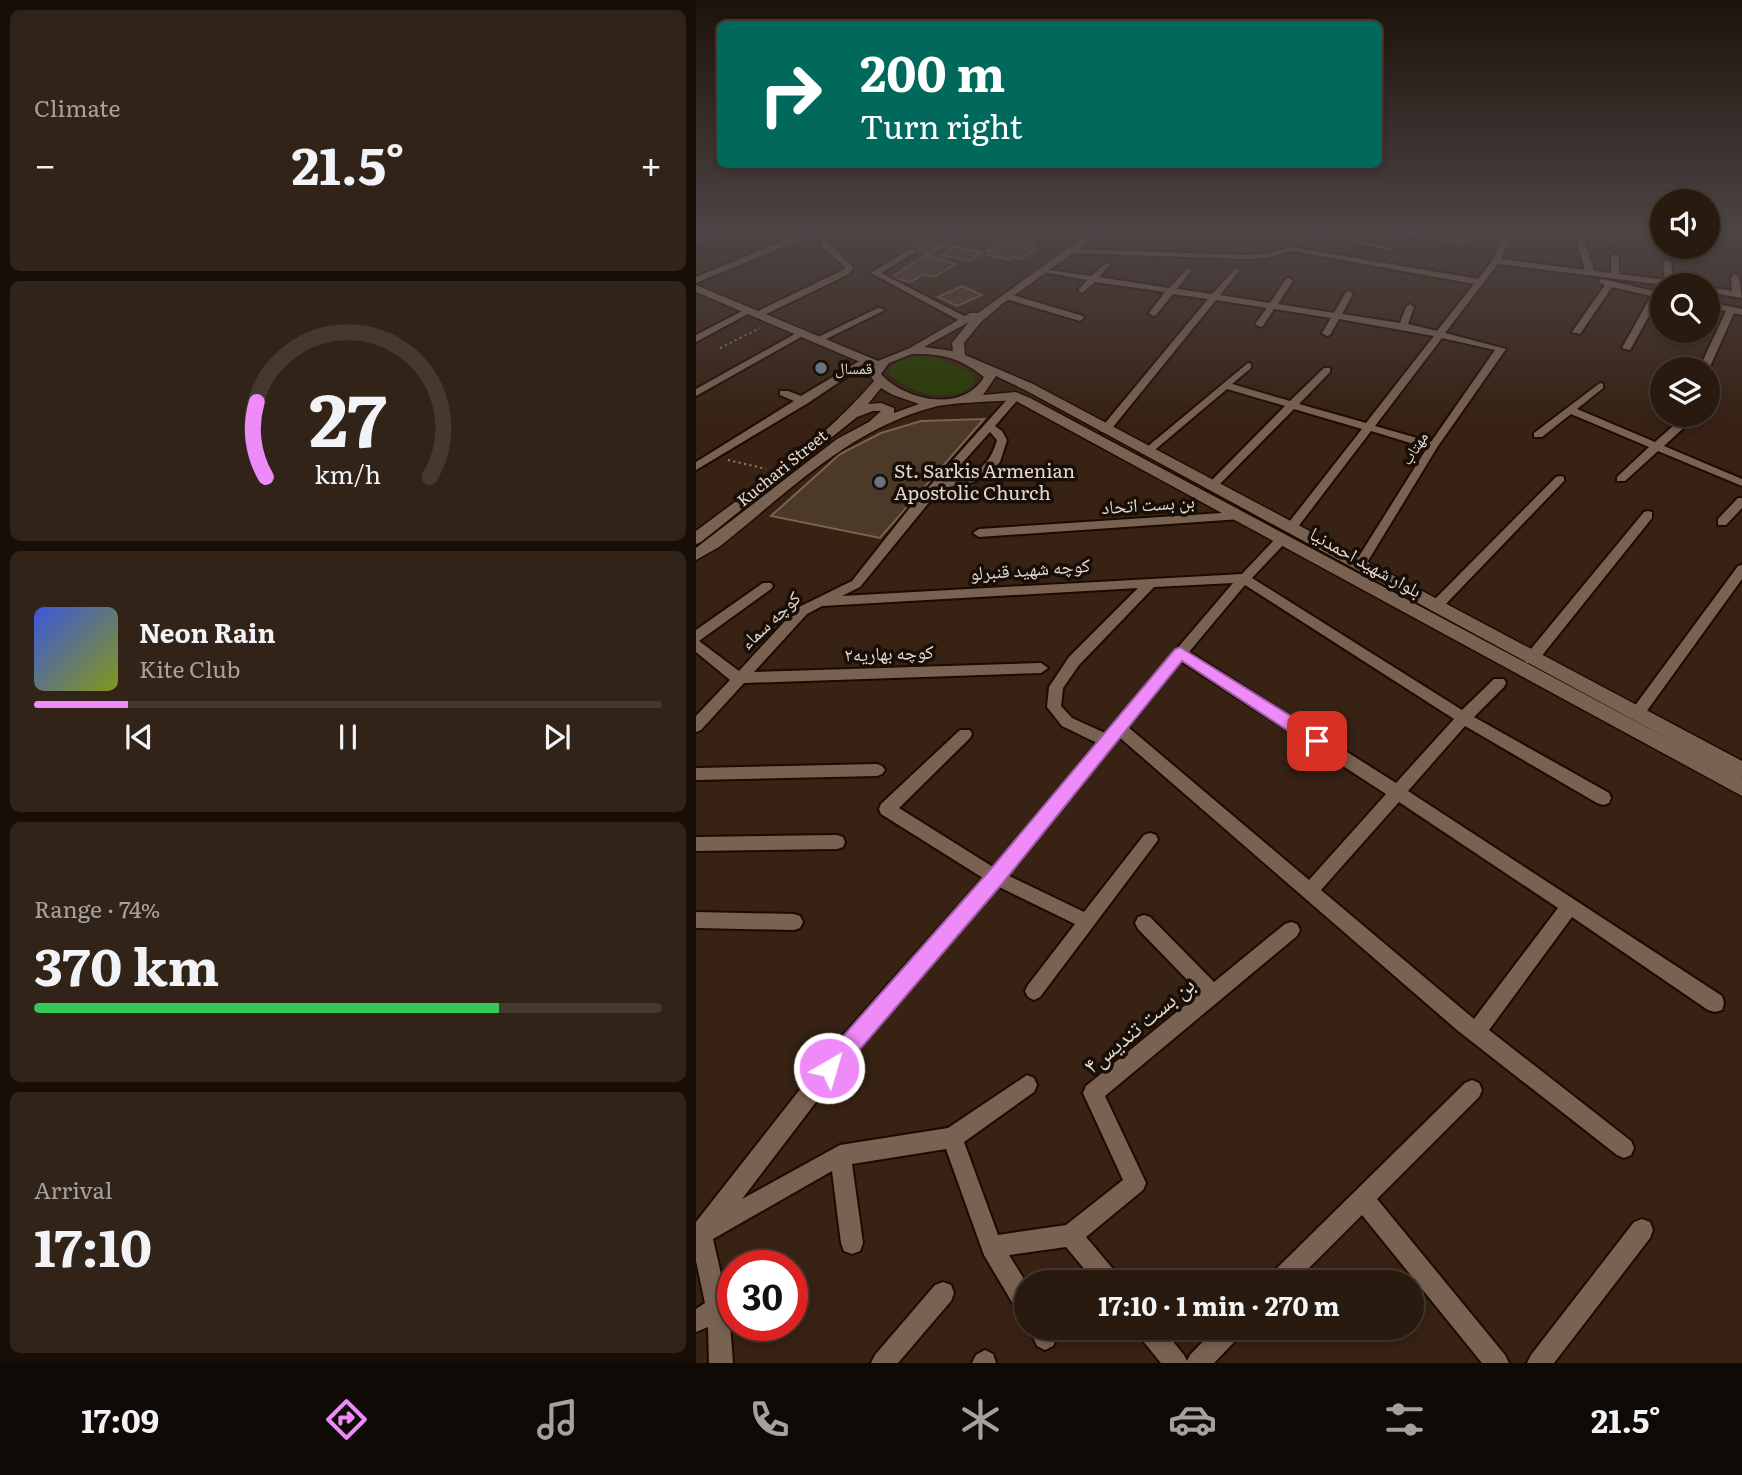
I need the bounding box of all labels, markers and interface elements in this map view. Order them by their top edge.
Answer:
text: 200 m [860,34,1005,107]
icon: right [745,49,836,140]
text: Climate [34,90,120,124]
text: Turn right [860,101,1022,149]
text: 21.5° [291,124,405,201]
text: − [34,134,56,191]
text: + [640,134,662,191]
map controls [1650,189,1720,427]
button: sound [1650,189,1720,259]
button: search [1650,273,1720,343]
place label: قمسال [835,355,873,379]
button: layers [1650,357,1720,427]
marker: قمسال [813,360,829,376]
text: 27 [309,361,387,469]
street label: Kuchari Street [731,423,832,511]
street label: مهتاب [1393,426,1433,469]
text: km/h [315,455,381,492]
place label: St. Sarkis Armenian Apostolic Church [894,456,1075,506]
marker: St. Sarkis Armenian Apostolic Church [872,474,888,490]
street label: بن بست اتحاد [1100,486,1196,520]
street label: بلوار شهید احمدنیا [1305,519,1428,603]
street label: کوچه شهید قنبرلو [969,550,1091,586]
street label: کوچه سماء [732,583,806,655]
text: Neon Rain [139,612,276,651]
street label: کوچه بهاریه۲ [844,636,934,668]
text: Kite Club [139,651,240,685]
pin [1287,711,1347,771]
icon: previous [120,718,158,756]
icon: pause [329,718,367,756]
icon: next [538,718,576,756]
icon: arrive [1298,722,1336,760]
text: Range · 74% [34,891,160,925]
text: 370 km [34,925,219,1002]
street label: بن بست تندیس۴ [1075,967,1201,1080]
position arrow [792,1031,866,1105]
text: Arrival [34,1172,113,1206]
text: 17:10 [34,1206,152,1283]
speed limit sign: 30 [717,1250,808,1341]
text: 17:10 · 1 min · 270 m [1098,1285,1340,1324]
text: 17:09 [81,1395,159,1443]
icon: directions [322,1395,371,1444]
icon: music [533,1395,582,1444]
icon: phone [745,1395,794,1444]
icon: climate [956,1395,1005,1444]
icon: car [1168,1395,1217,1444]
icon: filters [1380,1395,1429,1444]
text: 21.5° [1591,1395,1661,1443]

